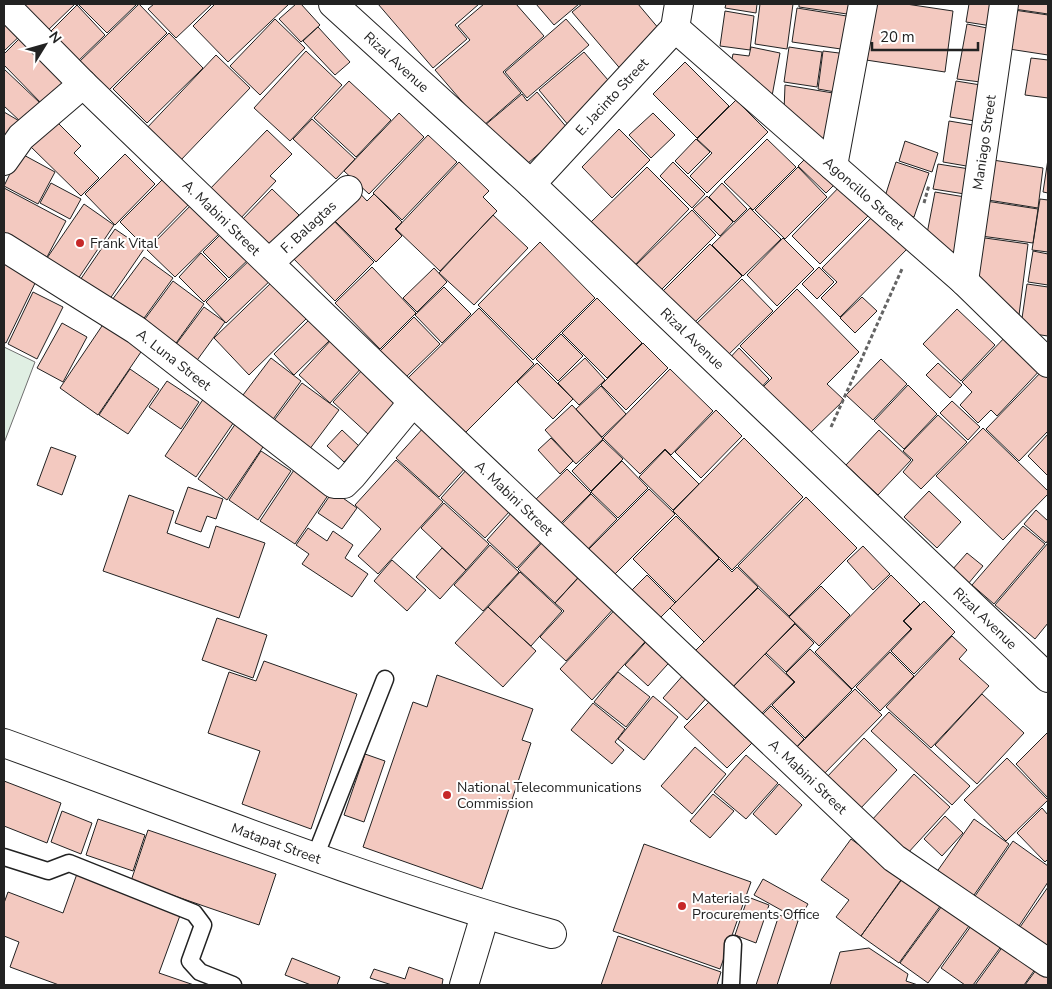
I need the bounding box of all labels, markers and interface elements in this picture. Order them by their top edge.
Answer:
north arrow [20,20,70,70]
scale bar [872,20,978,52]
text: 20 m [880,27,915,47]
text: N [44,28,66,47]
street label: Rizal Avenue [360,28,433,97]
street label: E. Jacinto Street [571,54,653,140]
street label: Maniago Street [968,94,1001,191]
street label: Agoncillo Street [819,153,908,234]
street label: A. Mabini Street [178,176,264,260]
street label: F. Balagtas [276,196,341,258]
place label: Frank Vital [90,234,159,253]
marker: Frank Vital [74,237,86,249]
street label: Rizal Avenue [656,304,728,374]
street label: A. Luna Street [132,325,215,395]
street label: A. Mabini Street [470,456,557,540]
street label: Rizal Avenue [949,583,1021,654]
street label: A. Mabini Street [764,735,851,819]
place label: National Telecommunications Commission [457,778,642,813]
marker: National Telecommunications Commission [441,789,453,801]
street label: Matapat Street [228,819,324,869]
place label: Materials Procurements Office [692,889,820,924]
marker: Materials Procurements Office [676,900,688,912]

